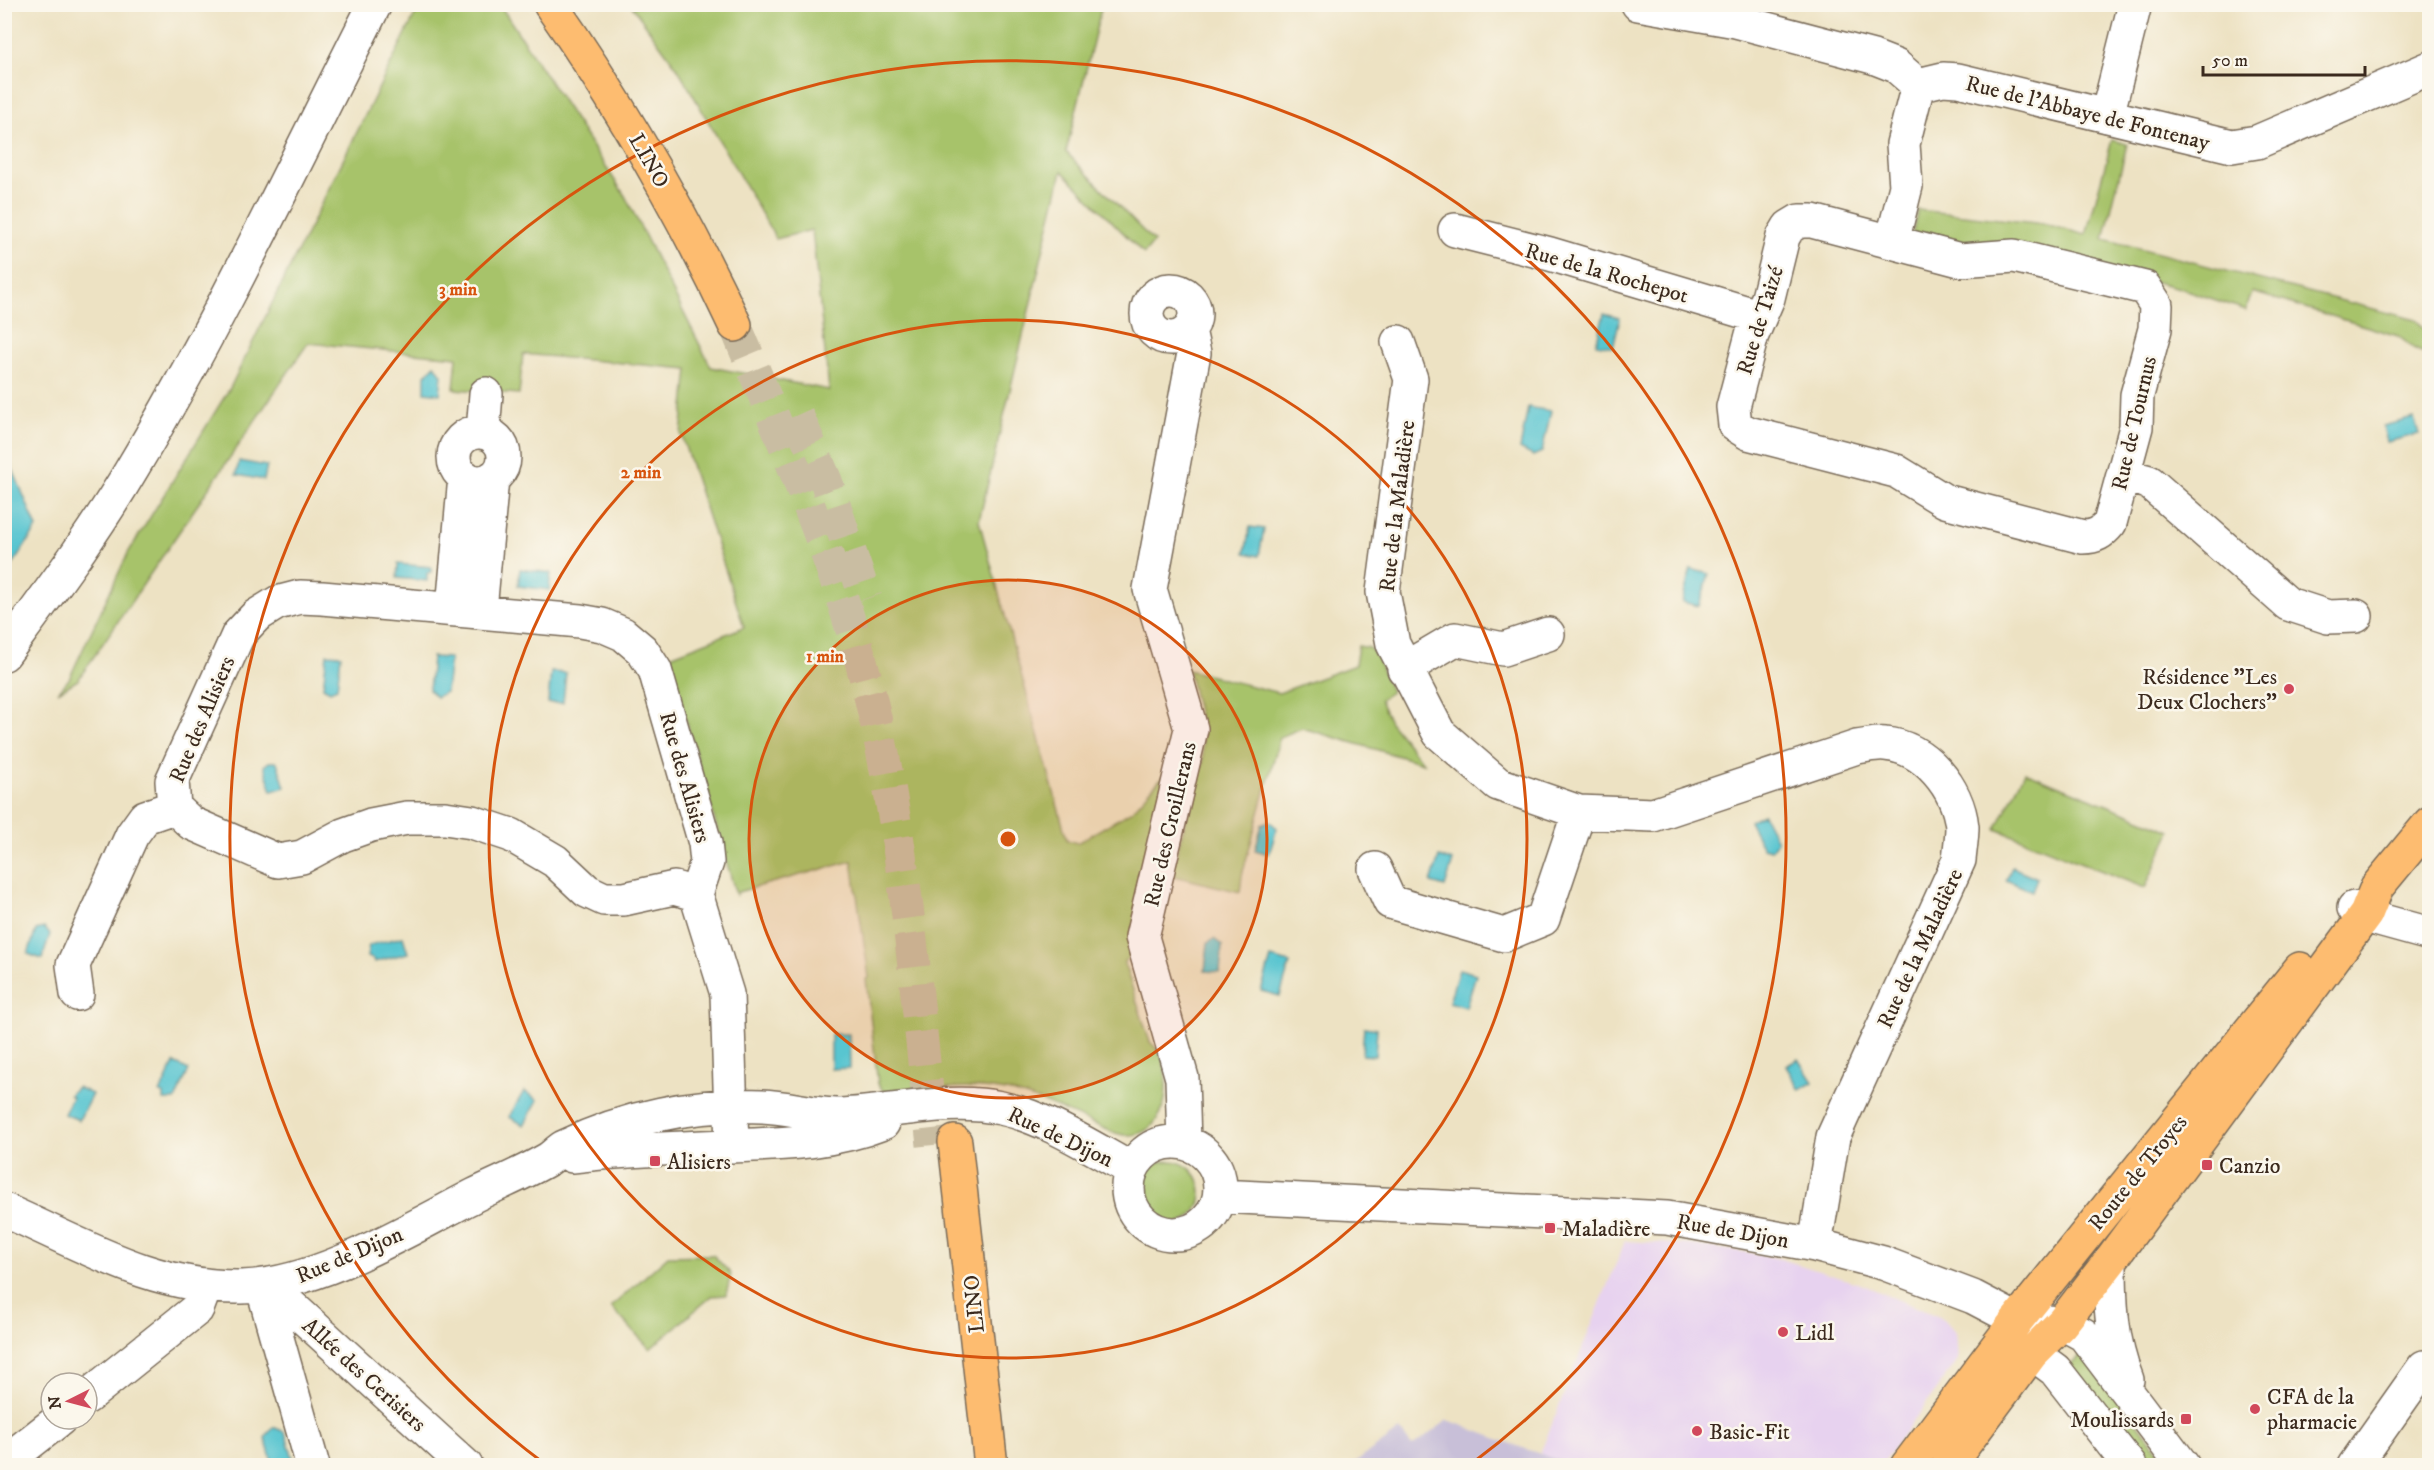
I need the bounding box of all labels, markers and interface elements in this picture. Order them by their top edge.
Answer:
scale bar [2203,39,2365,77]
text: 50 m [2212,50,2248,72]
street label: Rue de l'Abbaye de Fontenay [1963,70,2213,157]
street label: LINO [622,129,675,193]
street label: Rue de la Rochepot [1522,237,1691,310]
street label: Rue de Taizé [1731,263,1790,378]
text: 3 min [439,279,478,301]
street label: Rue de Tournus [2106,354,2163,493]
street label: Rue de la Maladière [1374,419,1421,594]
text: 2 min [621,462,662,484]
text: 1 min [806,646,845,668]
street label: Rue des Alisiers [164,652,241,787]
place label: Résidence "Les Deux Clochers" [2137,664,2277,716]
marker: Résidence "Les Deux Clochers" [2282,682,2296,696]
street label: Rue des Alisiers [653,709,716,846]
street label: Rue des Croillerans [1138,739,1203,910]
centre of rings [998,829,1018,849]
street label: Rue de la Maladière [1872,865,1969,1033]
street label: Rue de Dijon [1003,1101,1118,1174]
street label: Route de Troyes [2083,1109,2193,1237]
place label: Alisiers [667,1149,731,1176]
place label: Canzio [2219,1153,2280,1180]
marker: Alisiers [648,1154,662,1168]
marker: Canzio [2200,1158,2214,1172]
street label: Rue de Dijon [1675,1208,1791,1255]
place label: Maladière [1562,1216,1650,1243]
street label: Rue de Dijon [292,1221,408,1290]
marker: Maladière [1543,1221,1557,1235]
street label: LINO [958,1273,991,1334]
street label: Allée des Cerisiers [296,1312,432,1438]
place label: Lidl [1795,1320,1835,1347]
marker: Lidl [1776,1325,1790,1339]
north arrow [39,1371,99,1431]
place label: CFA de la pharmacie [2266,1384,2357,1436]
text: N [44,1395,66,1410]
marker: CFA de la pharmacie [2248,1402,2262,1416]
place label: Moulissards [2070,1407,2174,1434]
marker: Moulissards [2179,1412,2193,1426]
place label: Basic-Fit [1709,1419,1790,1446]
marker: Basic-Fit [1690,1424,1704,1438]

